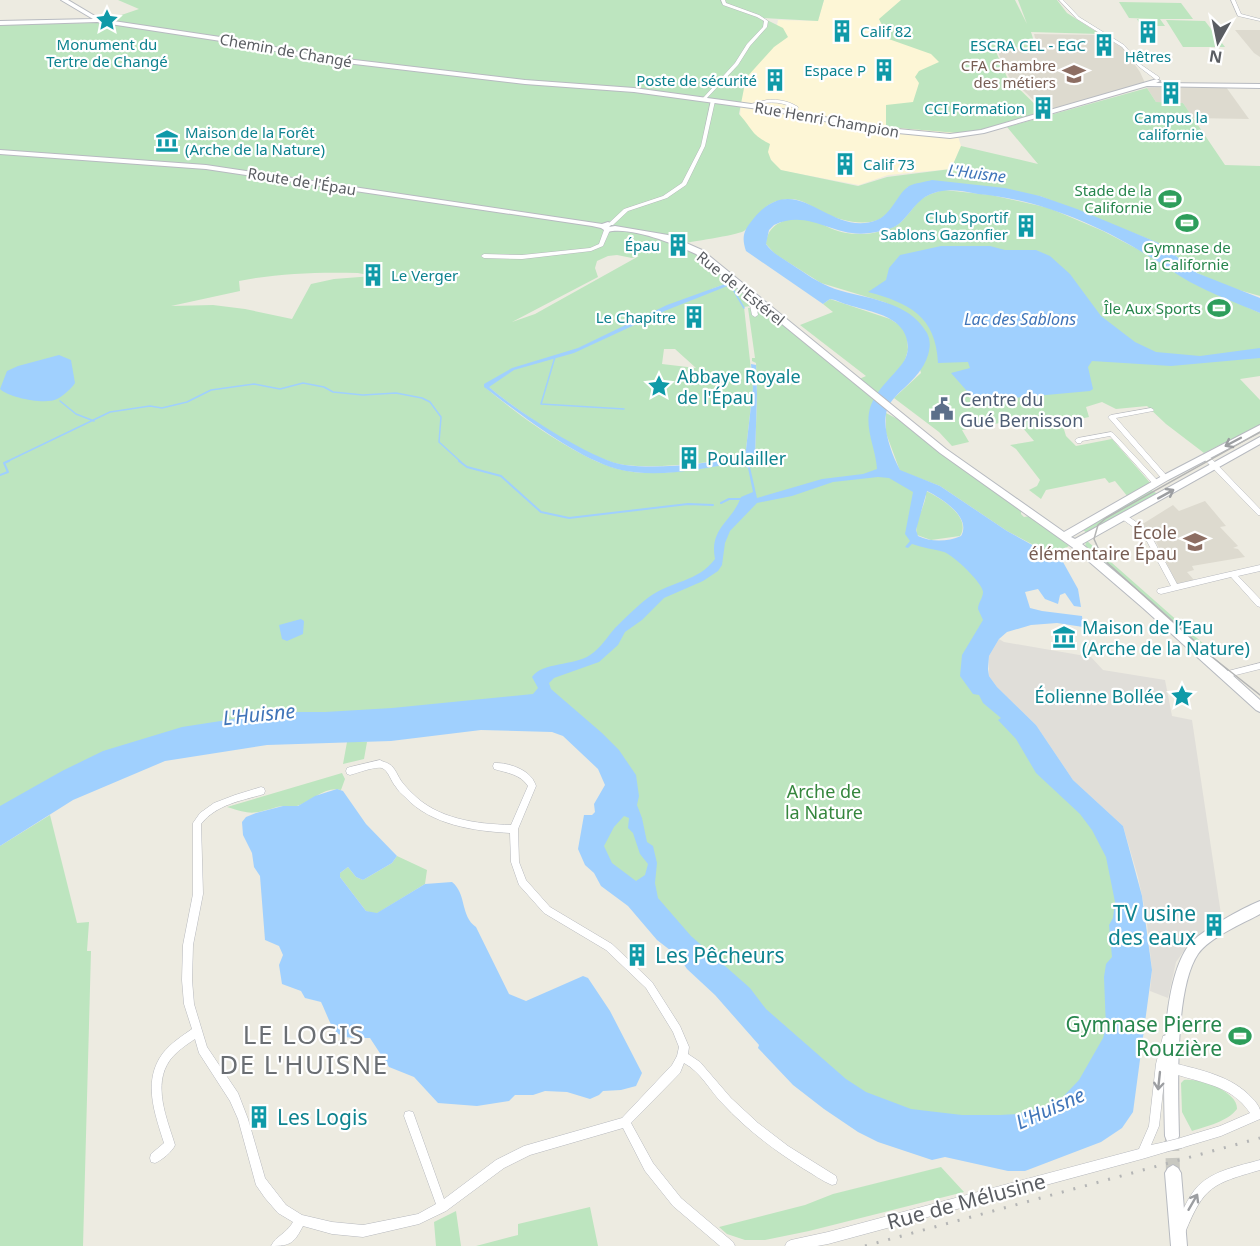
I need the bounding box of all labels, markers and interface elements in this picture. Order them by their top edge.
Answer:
place icon: Monument du Tertre de Changé [94,7,120,33]
north arrow [1188,12,1248,72]
building icon: Calif 82 [829,18,855,44]
building icon: Hêtres [1135,19,1161,45]
place label: Calif 82 [860,21,912,41]
street label: Chemin de Changé [218,29,354,71]
building icon: ESCRA CEL - EGC [1091,32,1117,58]
place label: Monument du Tertre de Changé [46,34,168,71]
place label: ESCRA CEL - EGC [970,35,1087,55]
text: N [1208,45,1224,69]
place label: Hêtres [1125,46,1171,66]
place label: CFA Chambre des métiers [961,55,1056,92]
building icon: Espace P [871,57,897,83]
place label: Espace P [804,60,866,80]
school or university icon: CFA Chambre des métiers [1061,61,1087,87]
building icon: Poste de sécurité [762,67,788,93]
place label: Poste de sécurité [636,70,757,90]
building icon: Campus la californie [1158,80,1184,106]
building icon: CCI Formation [1030,95,1056,121]
street label: Rue Henri Champion [753,96,901,142]
place label: CCI Formation [924,98,1025,118]
place label: Campus la californie [1134,107,1208,144]
place label: Maison de la Forêt (Arche de la Nature) [185,122,325,159]
museum icon: Maison de la Forêt (Arche de la Nature) [154,128,180,154]
building icon: Calif 73 [832,151,858,177]
place label: Calif 73 [863,154,915,174]
water label: L'Huisne [947,159,1007,187]
street label: Route de l'Épau [246,163,358,199]
place label: Stade de la Californie [1074,180,1152,217]
sports icon: Stade de la Californie [1157,186,1183,212]
place label: Club Sportif Sablons Gazonfier [880,207,1009,244]
sports icon: Gymnase de la Californie [1174,210,1200,236]
building icon: Club Sportif Sablons Gazonfier [1013,213,1039,239]
building icon: Épau [665,232,691,258]
place label: Épau [625,235,660,255]
place label: Gymnase de la Californie [1143,237,1231,274]
street label: Rue de l'Estérel [693,246,789,330]
building icon: Le Verger [360,262,386,288]
place label: Le Verger [391,265,458,285]
sports icon: Île Aux Sports [1206,295,1232,321]
place label: Île Aux Sports [1104,298,1201,318]
building icon: Le Chapitre [681,304,707,330]
place label: Le Chapitre [596,307,676,327]
water label: Lac des Sablons [964,308,1076,330]
place label: Abbaye Royale de l'Épau [677,364,801,409]
place icon: Abbaye Royale de l'Épau [646,373,672,399]
place label: Centre du Gué Bernisson [960,387,1083,432]
public building icon: Centre du Gué Bernisson [929,396,955,422]
one-way arrow [1224,437,1242,448]
building icon: Poulailler [676,445,702,471]
place label: Poulailler [707,446,787,470]
one-way arrow [1156,488,1174,499]
place label: École élémentaire Épau [1029,520,1177,565]
school or university icon: École élémentaire Épau [1182,529,1208,555]
place label: Maison de l’Eau (Arche de la Nature) [1082,615,1250,660]
museum icon: Maison de l’Eau (Arche de la Nature) [1051,624,1077,650]
place icon: Éolienne Bollée [1169,683,1195,709]
place label: Éolienne Bollée [1034,684,1164,708]
water label: L'Huisne [221,697,297,731]
park label: Arche de la Nature [785,779,863,824]
place label: TV usine des eaux [1108,899,1196,951]
building icon: TV usine des eaux [1201,912,1227,938]
place label: Les Pêcheurs [655,941,785,969]
building icon: Les Pêcheurs [624,942,650,968]
place label: Gymnase Pierre Rouzière [1066,1010,1222,1062]
district label: LE LOGIS DE L'HUISNE [219,1016,389,1082]
sports icon: Gymnase Pierre Rouzière [1227,1023,1253,1049]
one-way arrow [1153,1071,1164,1091]
water label: L'Huisne [1011,1081,1089,1135]
place label: Les Logis [277,1103,367,1131]
building icon: Les Logis [246,1104,272,1130]
street label: Rue de Mélusine [884,1166,1048,1236]
one-way arrow [1187,1194,1199,1211]

